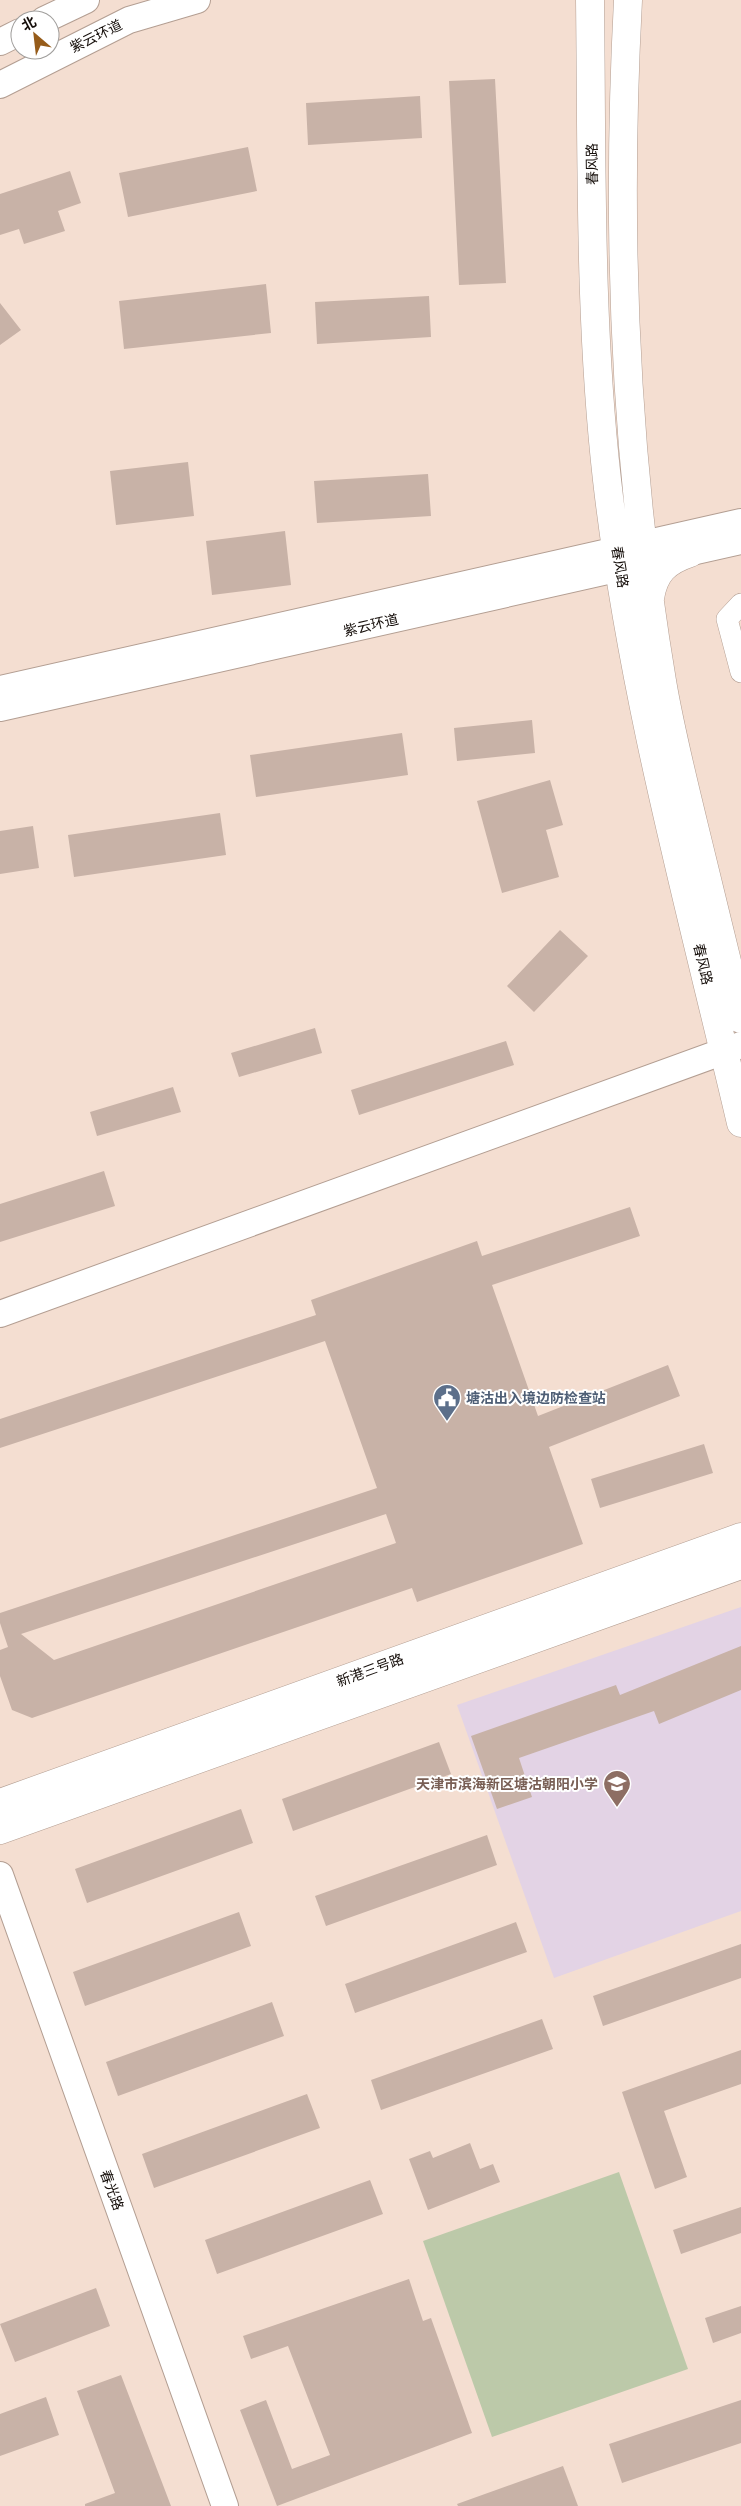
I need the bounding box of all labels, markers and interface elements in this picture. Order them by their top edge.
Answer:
north arrow [10,10,60,60]
text: 北 [19,13,39,34]
street label: 紫云环道 [67,17,125,55]
street label: 春风路 [584,143,600,185]
street label: 春风路 [609,545,631,589]
street label: 紫云环道 [342,611,400,639]
street label: 春风路 [690,942,716,986]
public building icon: 塘沽出入境边防检查站 [432,1383,462,1422]
place label: 塘沽出入境边防检查站 [466,1390,606,1406]
street label: 新港三号路 [334,1651,406,1689]
school or university icon: 天津市滨海新区塘沽朝阳小学 [602,1769,632,1808]
place label: 天津市滨海新区塘沽朝阳小学 [416,1776,598,1792]
street label: 春光路 [97,2168,127,2212]

